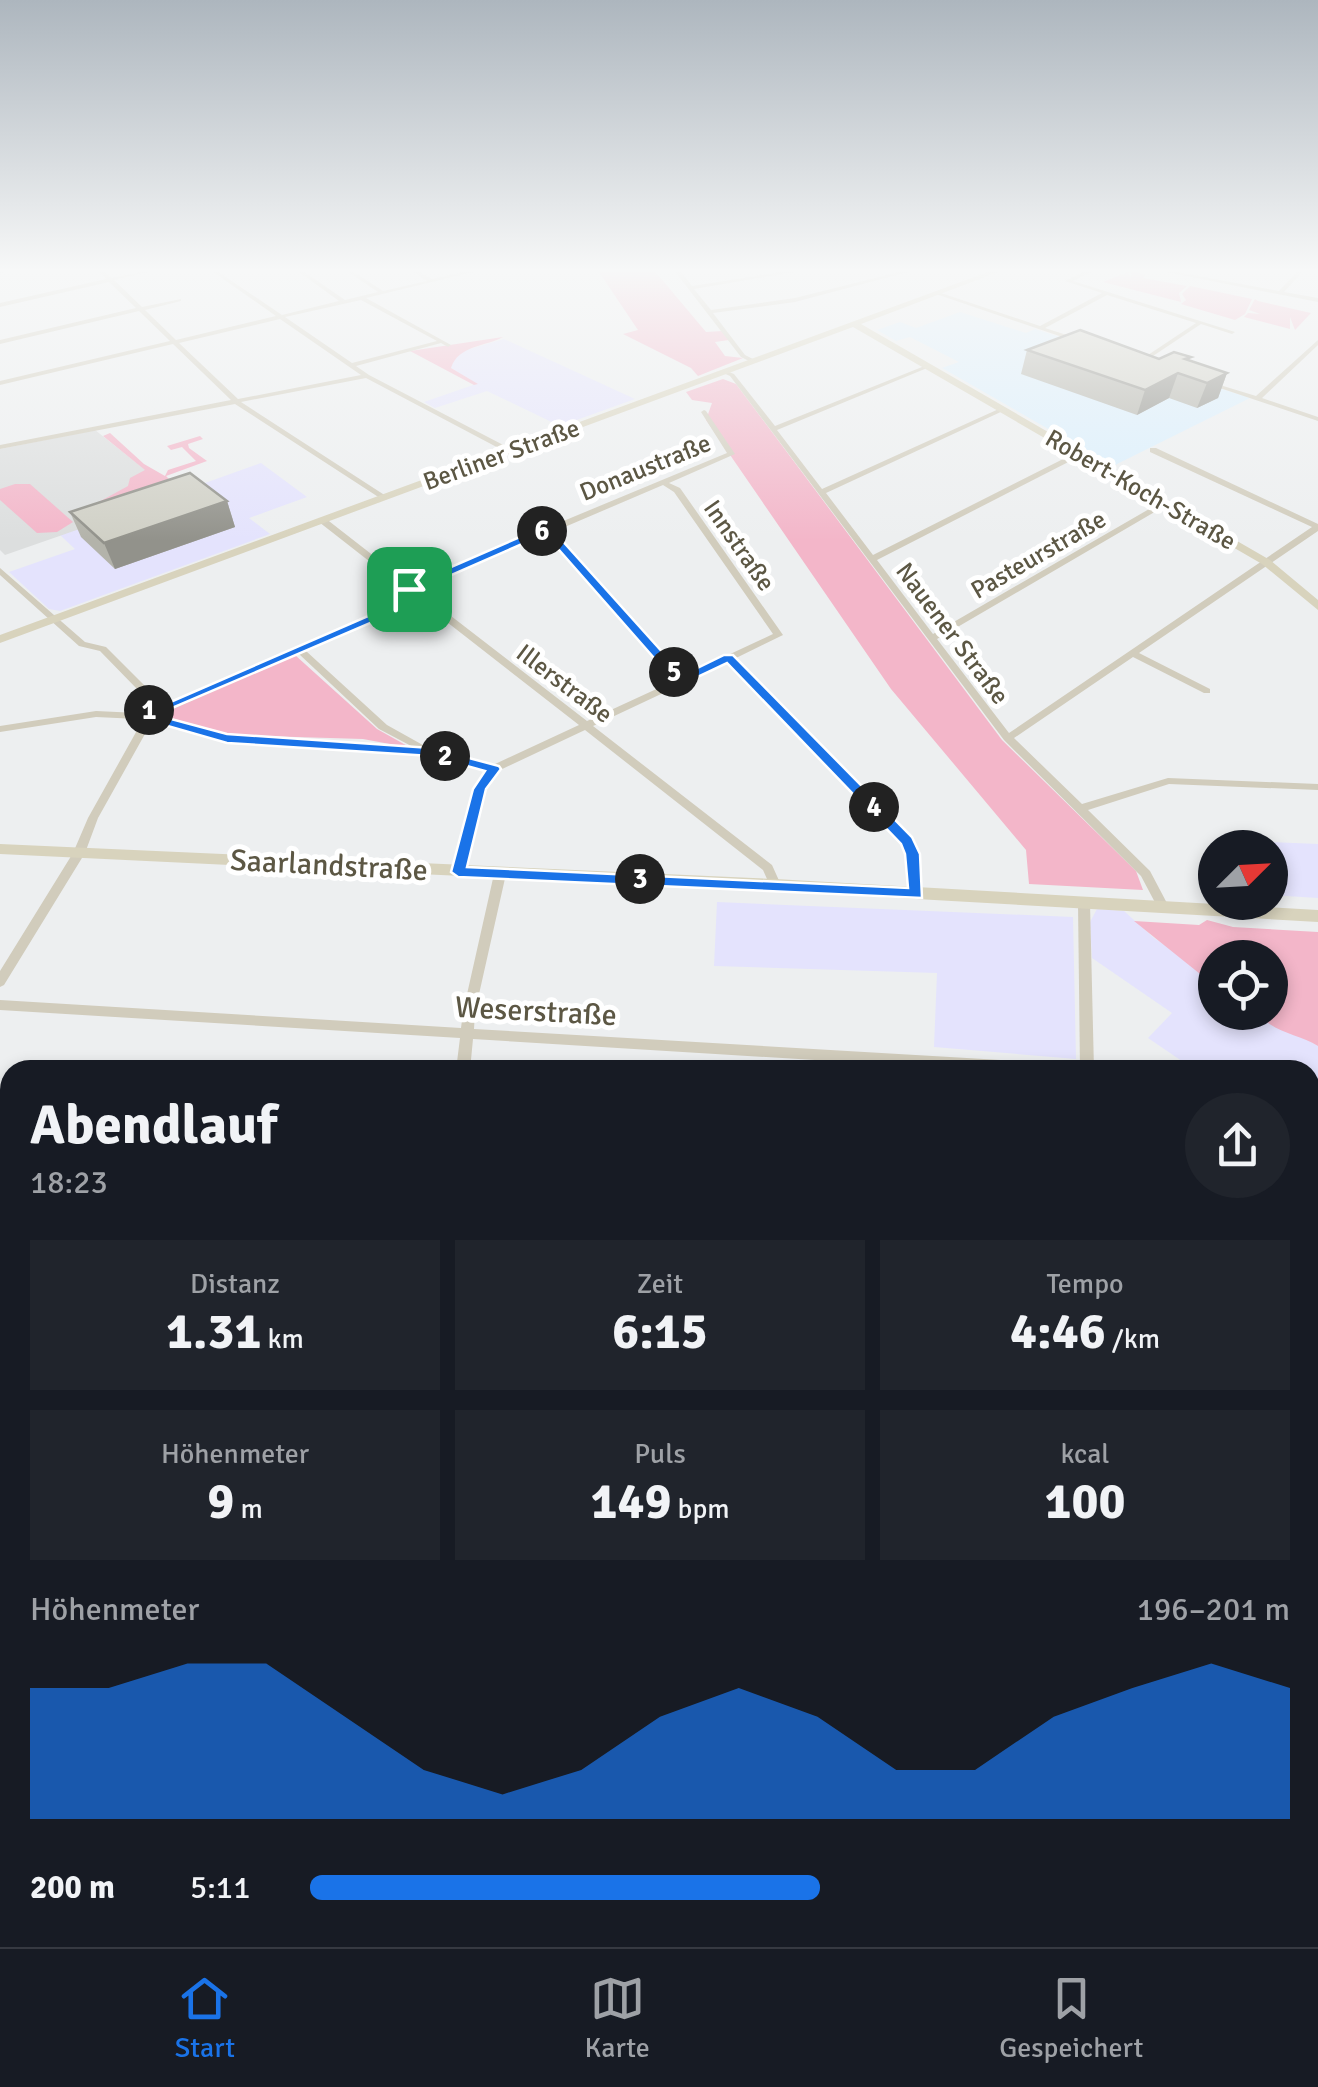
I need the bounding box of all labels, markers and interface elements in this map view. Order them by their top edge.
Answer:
street label: Berliner Straße [419,412,584,497]
street label: Robert-Koch-Straße [1040,422,1241,557]
street label: Donaustraße [575,427,715,508]
street label: Innstraße [697,494,782,597]
street label: Pasteurstraße [965,503,1111,606]
pin: 6 [517,506,567,556]
text: 6 [534,514,550,548]
pin [367,547,452,632]
street label: Nauener Straße [889,556,1016,710]
icon: arrive [382,562,437,617]
street label: Illerstraße [510,637,619,730]
pin: 5 [649,647,699,697]
text: 5 [666,655,682,689]
pin: 1 [124,685,174,735]
text: 1 [141,693,157,727]
pin: 2 [420,731,470,781]
text: 2 [437,739,453,773]
pin: 4 [849,782,899,832]
text: 4 [866,790,882,824]
north arrow [1198,830,1288,920]
map controls [1198,830,1288,1030]
street label: Saarlandstraße [229,842,429,889]
pin: 3 [615,854,665,904]
text: 3 [632,862,648,896]
button: locate [1198,940,1288,1030]
street label: Weserstraße [454,989,618,1034]
text: Abendlauf [30,1091,277,1159]
button: share [1185,1093,1290,1198]
text: 18:23 [30,1163,108,1202]
text: Distanz [190,1267,280,1301]
text: Zeit [637,1267,683,1301]
text: Tempo [1046,1267,1124,1301]
text: 1.31 [166,1301,261,1363]
text: 6:15 [612,1301,708,1363]
text: 4:46 [1010,1301,1106,1363]
text: km [261,1322,304,1356]
text: /km [1106,1322,1160,1356]
text: Höhenmeter [161,1437,309,1471]
text: Puls [634,1437,686,1471]
text: kcal [1060,1437,1110,1471]
text: 9 [207,1471,234,1533]
text: 149 [590,1471,671,1533]
text: 100 [1044,1471,1126,1533]
text: m [234,1492,263,1526]
text: bpm [671,1492,730,1526]
text: Höhenmeter [30,1590,199,1629]
text: 196–201 m [1137,1590,1290,1629]
text: 200 m [30,1868,115,1907]
text: 5:11 [190,1868,250,1907]
tab: Start [175,1971,235,2065]
tab: Karte [585,1971,650,2065]
tab: Gespeichert [999,1971,1143,2065]

